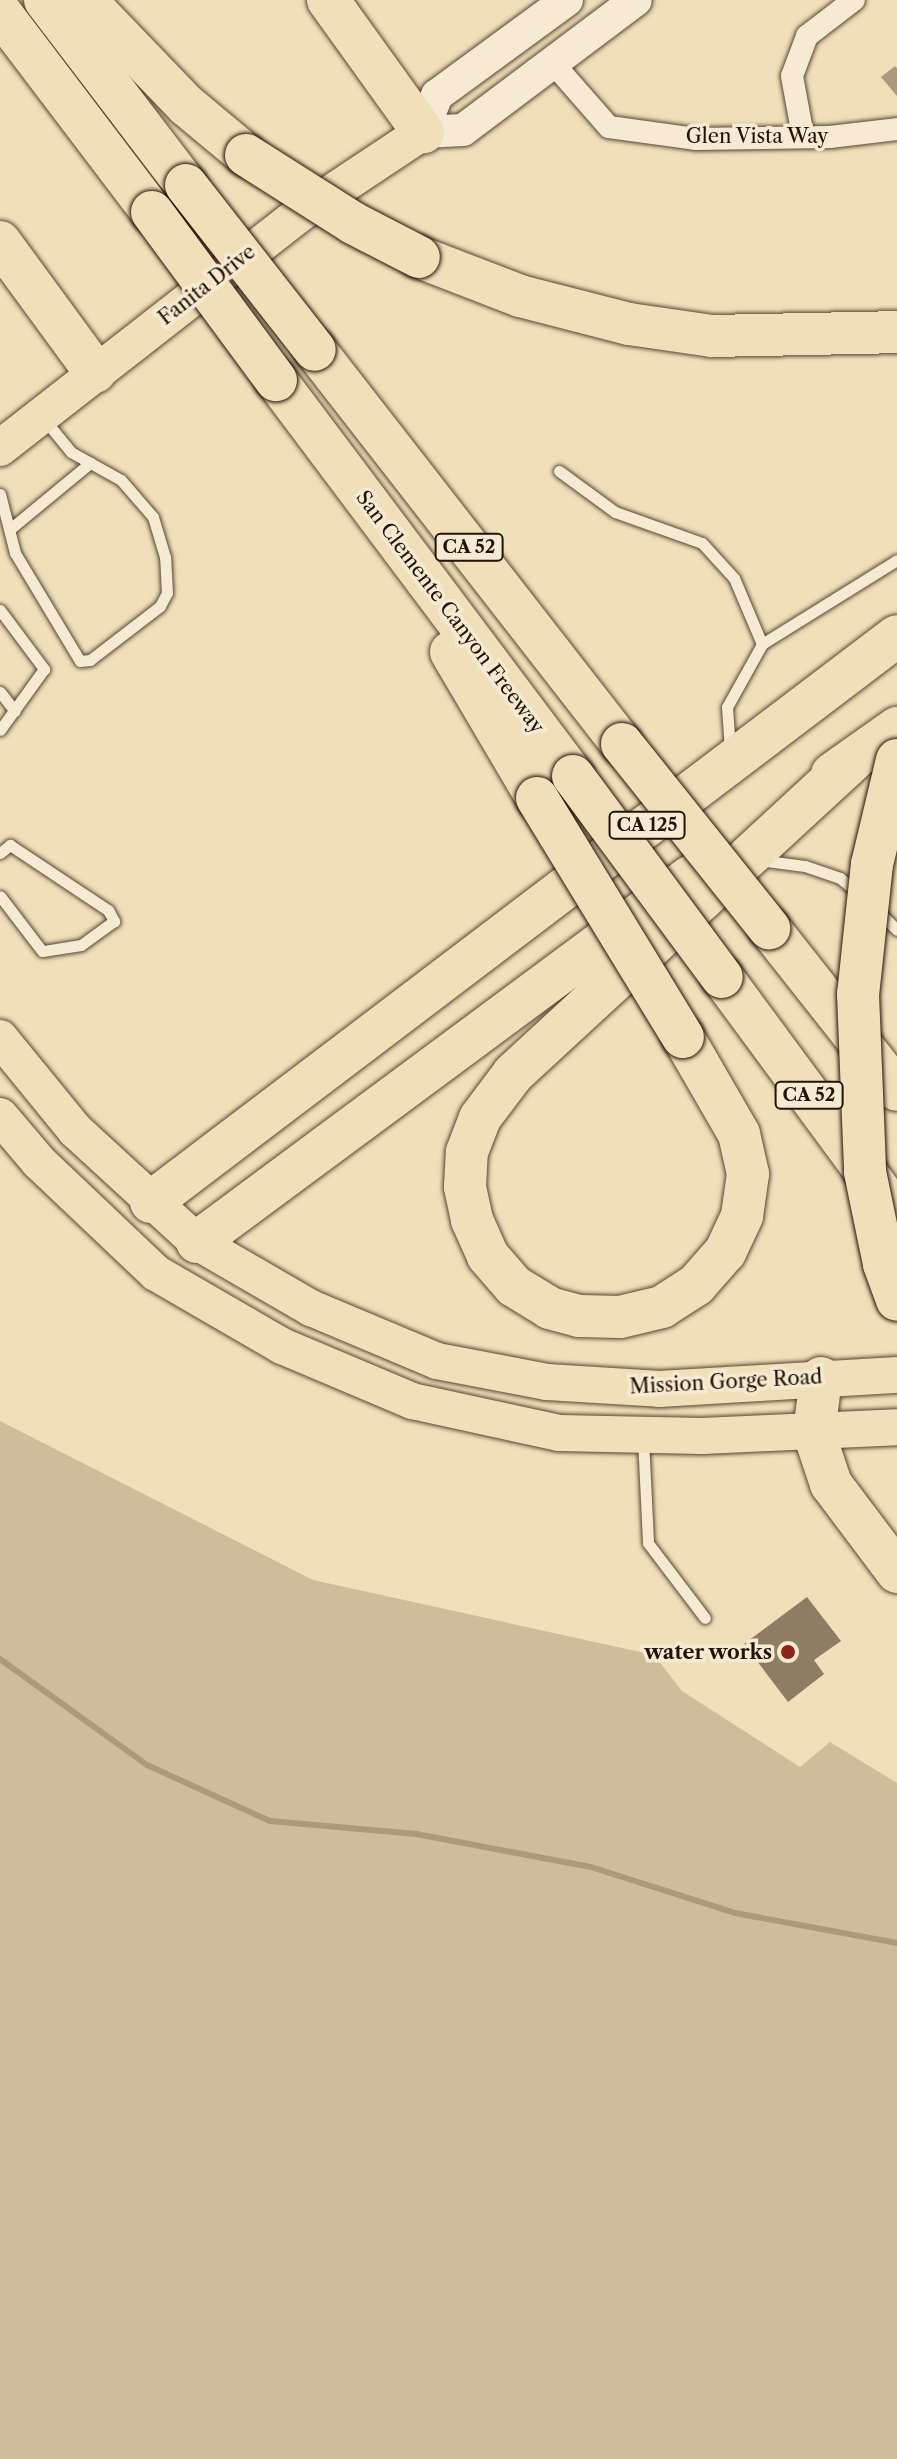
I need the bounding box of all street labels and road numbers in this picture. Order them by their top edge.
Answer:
street label: Glen Vista Way [685,124,829,148]
street label: Fanita Drive [154,240,260,330]
street label: San Clemente Canyon Freeway [351,486,549,738]
road number: CA 52 [433,533,505,561]
road number: CA 125 [607,811,687,839]
road number: CA 52 [773,1081,845,1109]
street label: Mission Gorge Road [629,1365,823,1399]

